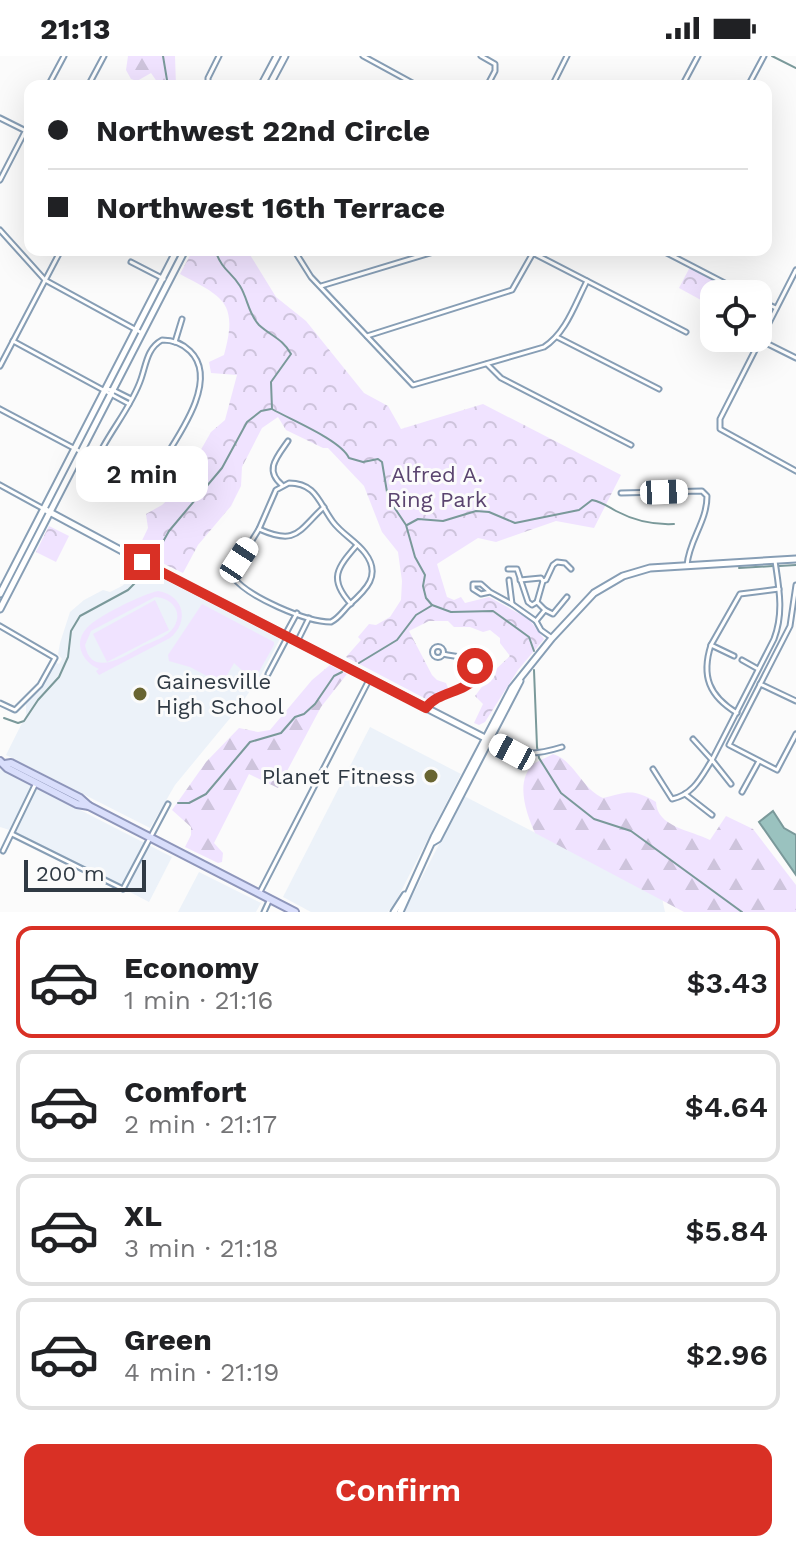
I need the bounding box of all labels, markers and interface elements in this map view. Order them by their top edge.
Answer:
text: 21:13 [40,11,111,46]
text: Northwest 22nd Circle [96,113,430,148]
text: Northwest 16th Terrace [96,190,445,225]
map controls [700,280,772,352]
button: locate [700,280,772,352]
callout: 2 min [76,446,208,502]
text: 2 min [106,459,178,489]
park label: Alfred A. Ring Park [387,462,487,512]
car [640,479,688,505]
car [216,533,262,587]
route end [124,544,160,580]
route start [457,648,493,684]
place label: Gainesville High School [156,669,284,719]
marker: Gainesville High School [131,685,149,703]
car [485,730,539,774]
place label: Planet Fitness [262,764,415,789]
marker: Planet Fitness [422,767,440,785]
scale bar [24,856,146,892]
text: 200 m [36,861,105,886]
icon: car [28,946,100,1018]
text: Economy [124,950,259,985]
text: $3.43 [686,965,768,1000]
text: 1 min · 21:16 [124,985,273,1015]
icon: car [28,1070,100,1142]
text: Comfort [124,1074,246,1109]
text: $4.64 [685,1089,768,1124]
text: 2 min · 21:17 [124,1109,277,1139]
icon: car [28,1194,100,1266]
text: XL [124,1198,162,1233]
text: $5.84 [685,1213,768,1248]
text: 3 min · 21:18 [124,1233,279,1263]
icon: car [28,1318,100,1390]
text: Green [124,1322,212,1357]
text: $2.96 [686,1337,768,1372]
text: 4 min · 21:19 [124,1357,279,1387]
button: Confirm [24,1444,772,1536]

